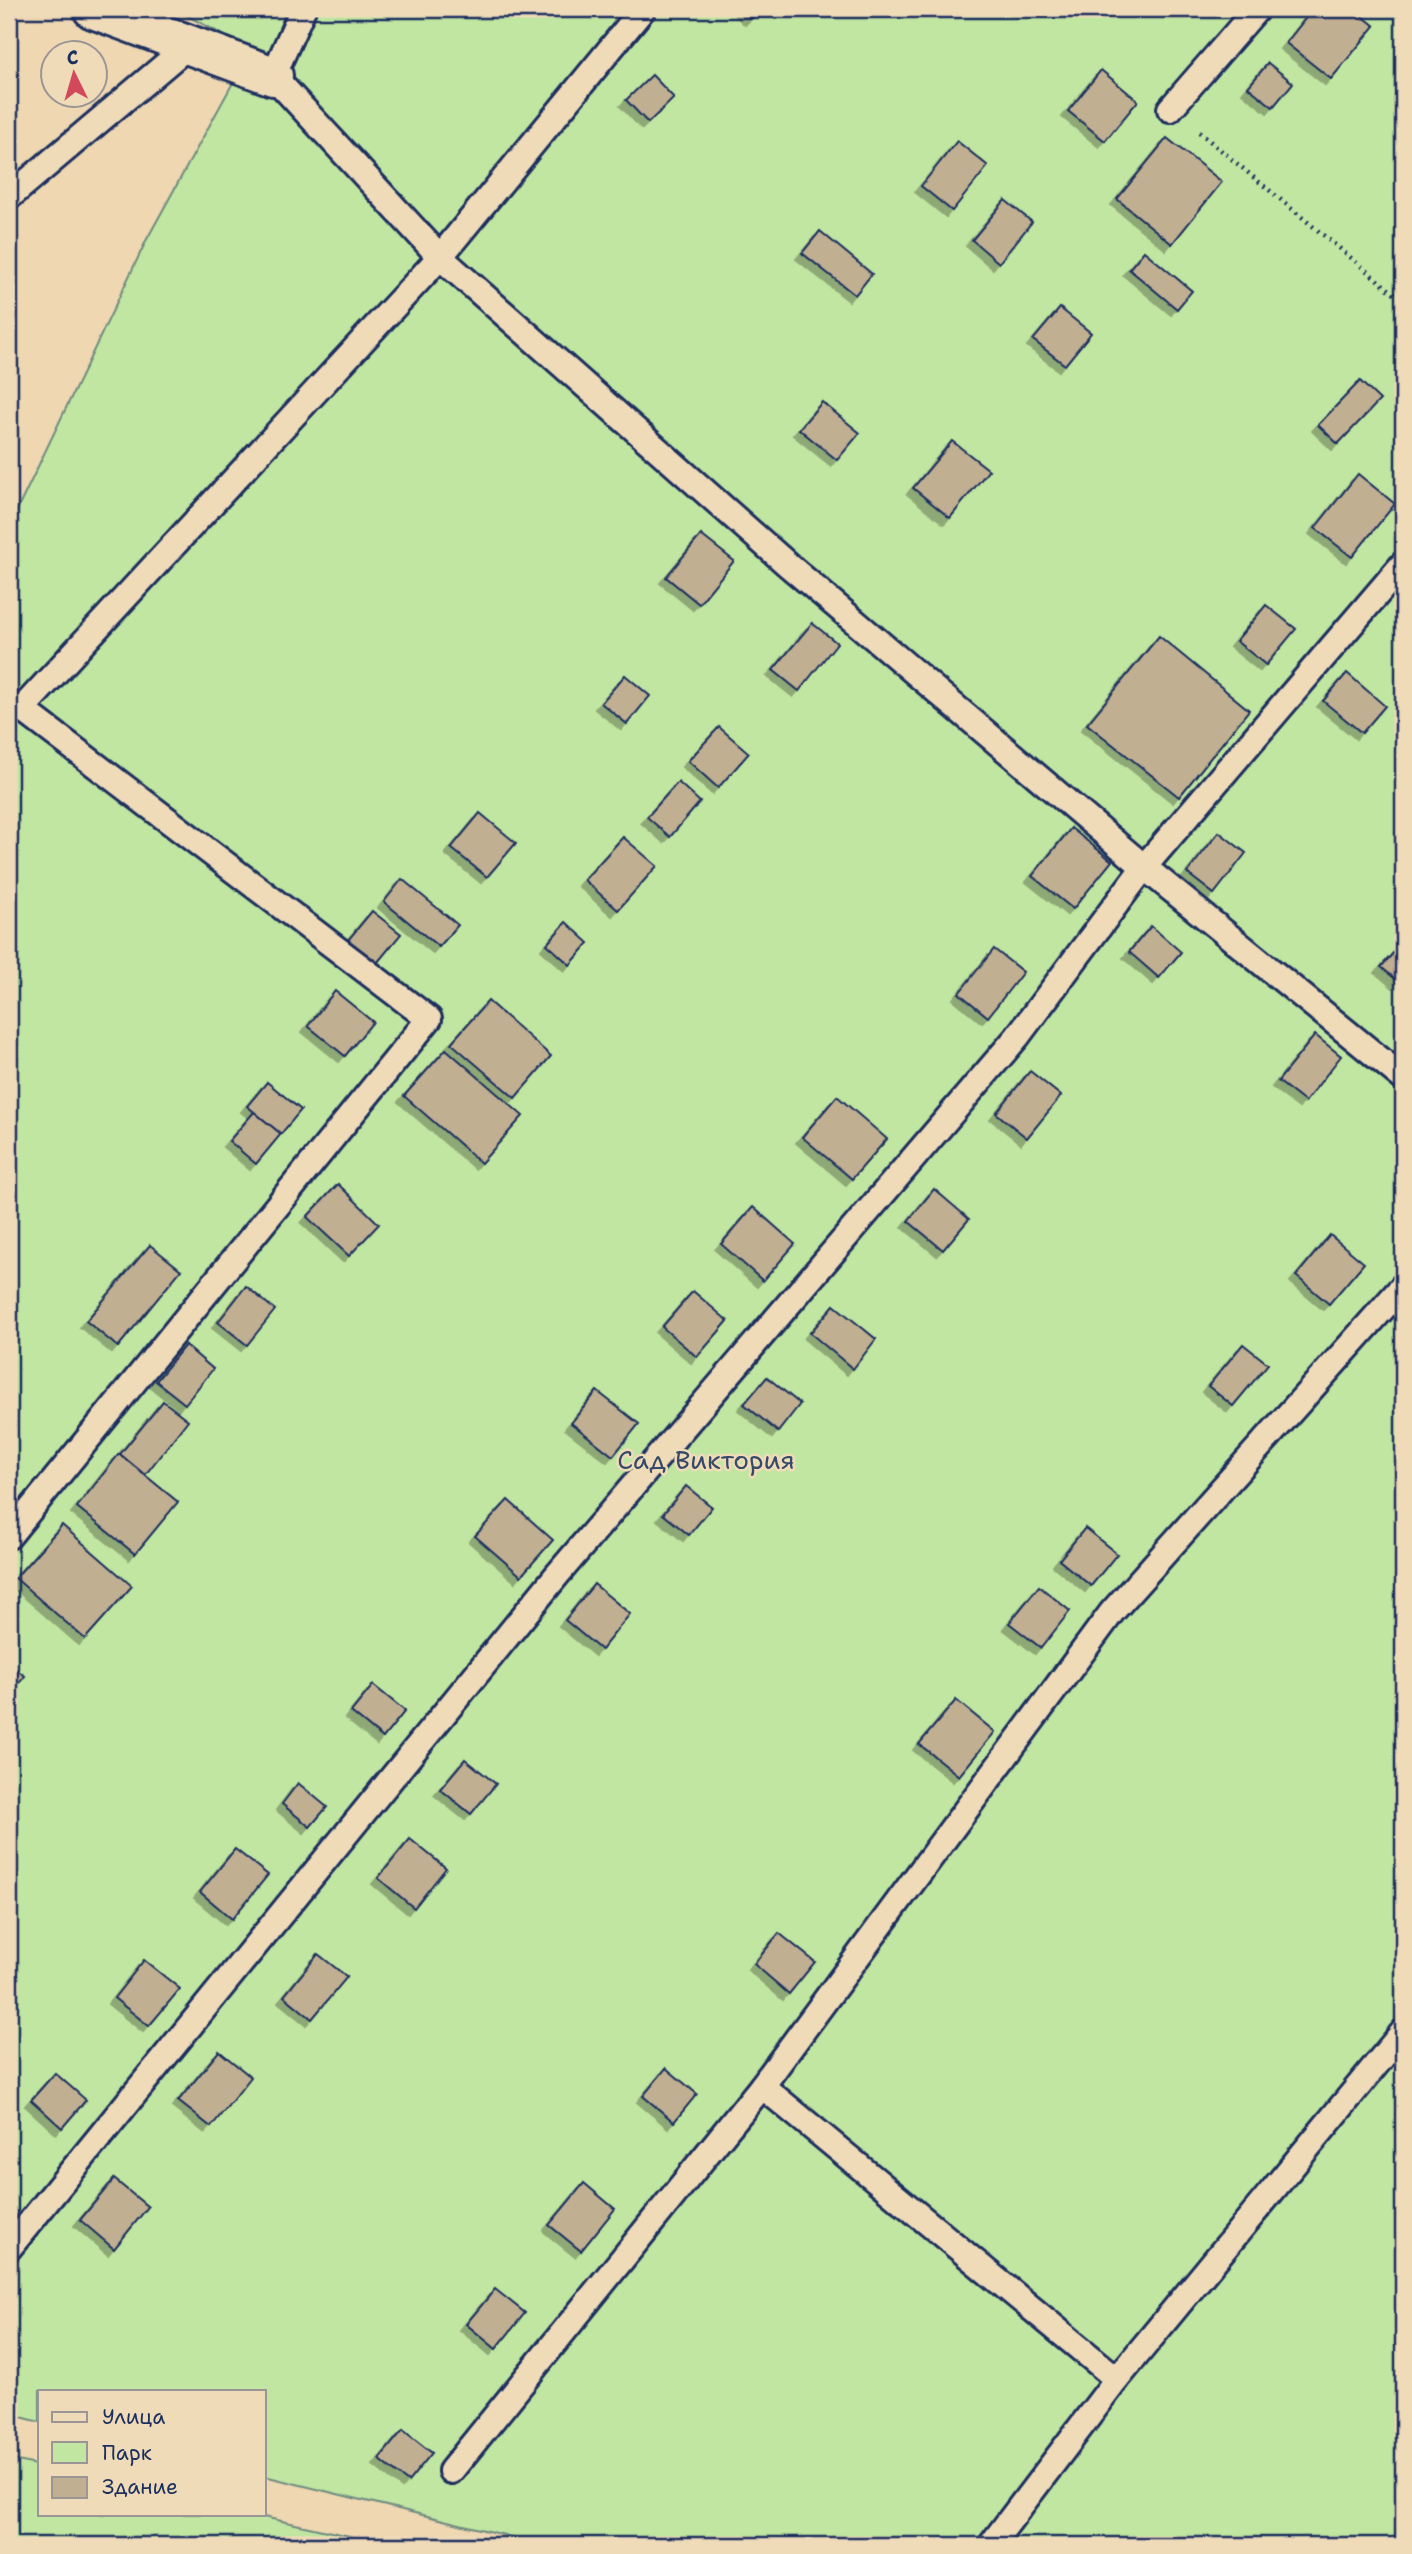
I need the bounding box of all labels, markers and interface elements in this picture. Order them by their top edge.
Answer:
north arrow [38,38,108,108]
text: С [66,45,79,71]
park label: Сад Виктория [617,1442,795,1477]
legend [38,2390,266,2516]
text: Улица [102,2403,165,2431]
text: Парк [102,2439,152,2467]
text: Здание [102,2473,178,2501]

